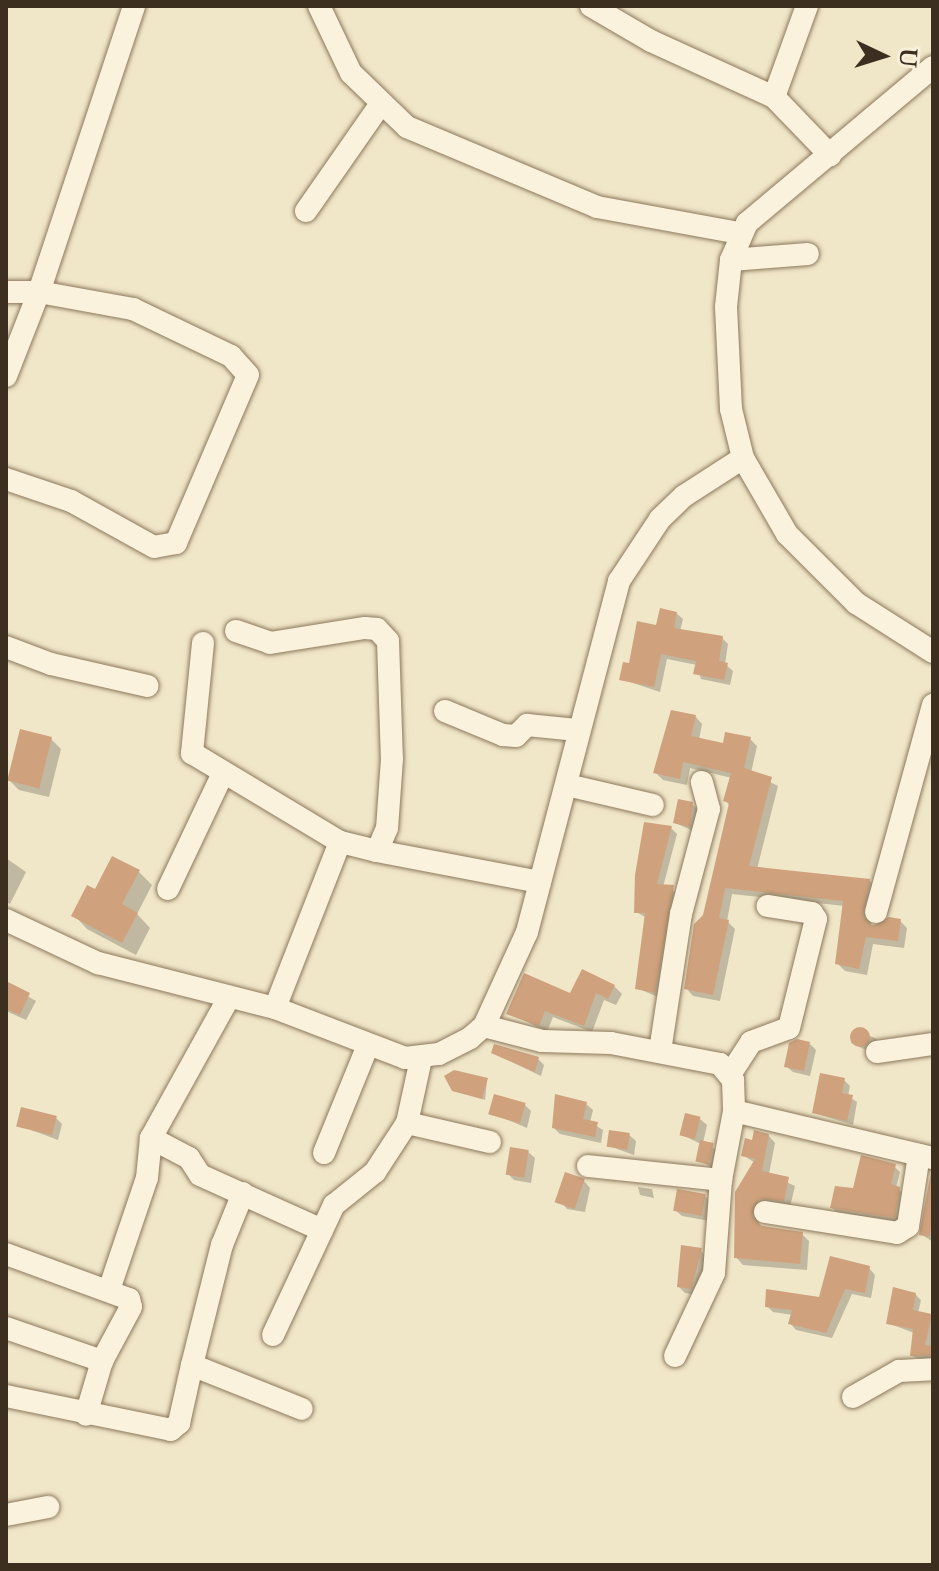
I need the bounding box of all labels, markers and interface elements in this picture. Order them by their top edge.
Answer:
north arrow [843,16,923,96]
text: U [893,47,922,68]

